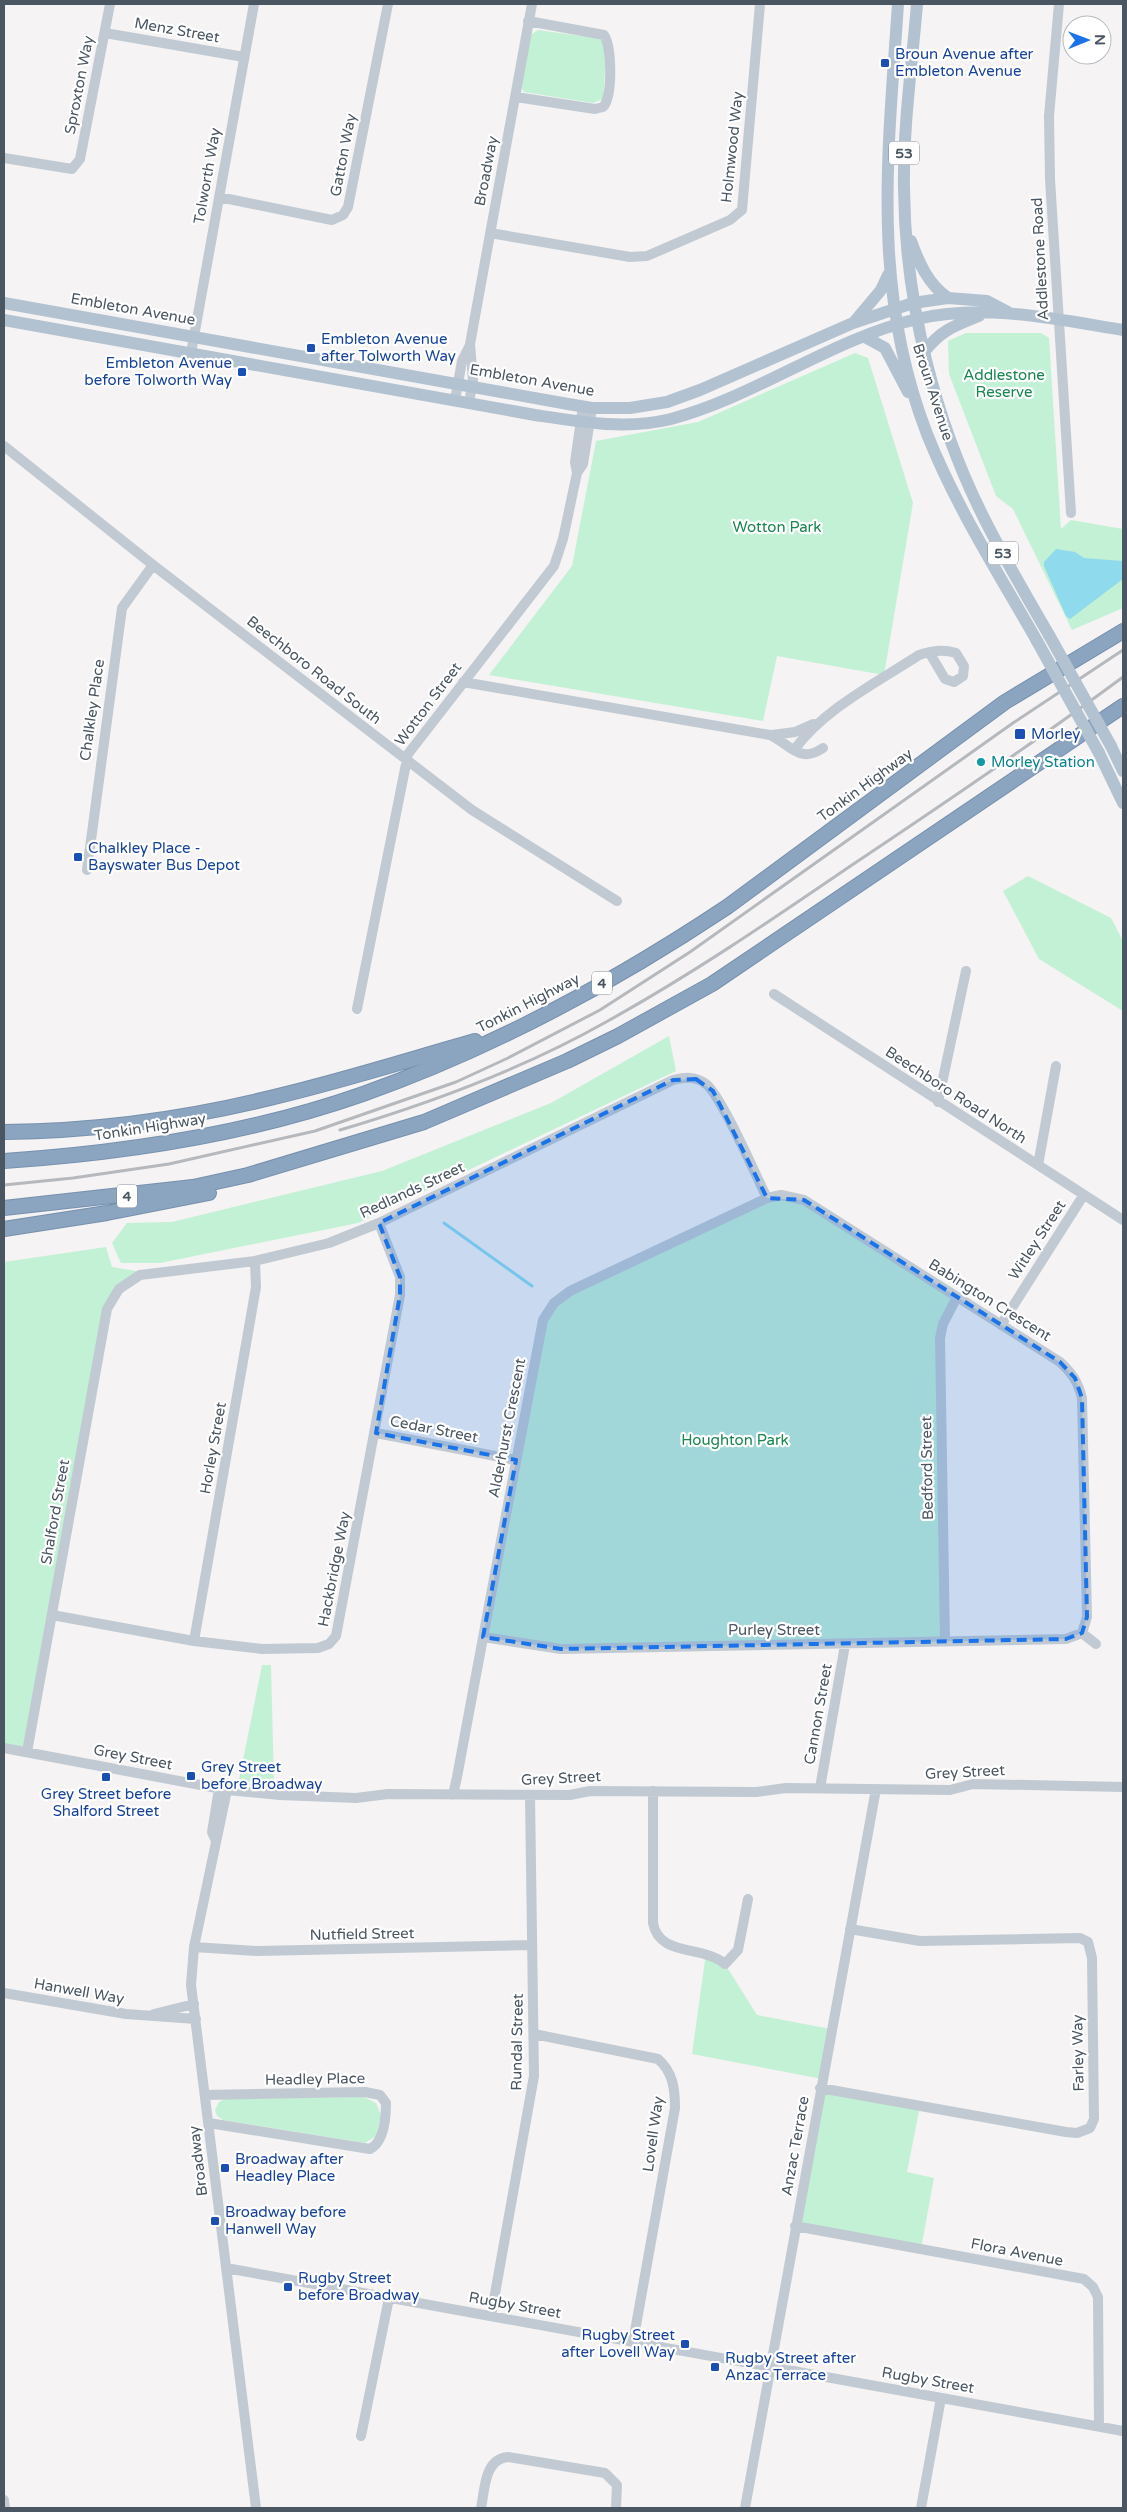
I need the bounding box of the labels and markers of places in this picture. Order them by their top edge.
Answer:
place label: Broun Avenue after Embleton Avenue [895,45,1034,80]
marker: Broun Avenue after Embleton Avenue [879,57,891,69]
place label: Embleton Avenue after Tolworth Way [321,330,456,365]
marker: Embleton Avenue after Tolworth Way [305,342,317,354]
place label: Embleton Avenue before Tolworth Way [84,354,232,389]
marker: Embleton Avenue before Tolworth Way [236,366,248,378]
place label: Morley [1031,725,1080,743]
marker: Morley [1013,727,1027,741]
place label: Morley Station [991,753,1095,771]
marker: Morley Station [975,756,987,768]
place label: Chalkley Place - Bayswater Bus Depot [88,839,240,874]
marker: Chalkley Place - Bayswater Bus Depot [72,851,84,863]
place label: Grey Street before Broadway [201,1758,322,1793]
marker: Grey Street before Broadway [185,1770,197,1782]
marker: Grey Street before Shalford Street [100,1771,112,1783]
place label: Grey Street before Shalford Street [41,1785,171,1820]
place label: Broadway after Headley Place [235,2150,344,2185]
marker: Broadway after Headley Place [219,2162,231,2174]
place label: Broadway before Hanwell Way [225,2203,346,2238]
marker: Broadway before Hanwell Way [209,2215,221,2227]
place label: Rugby Street before Broadway [298,2269,419,2304]
marker: Rugby Street before Broadway [282,2281,294,2293]
place label: Rugby Street after Lovell Way [561,2326,675,2361]
marker: Rugby Street after Lovell Way [679,2338,691,2350]
place label: Rugby Street after Anzac Terrace [725,2349,856,2384]
marker: Rugby Street after Anzac Terrace [709,2361,721,2373]

